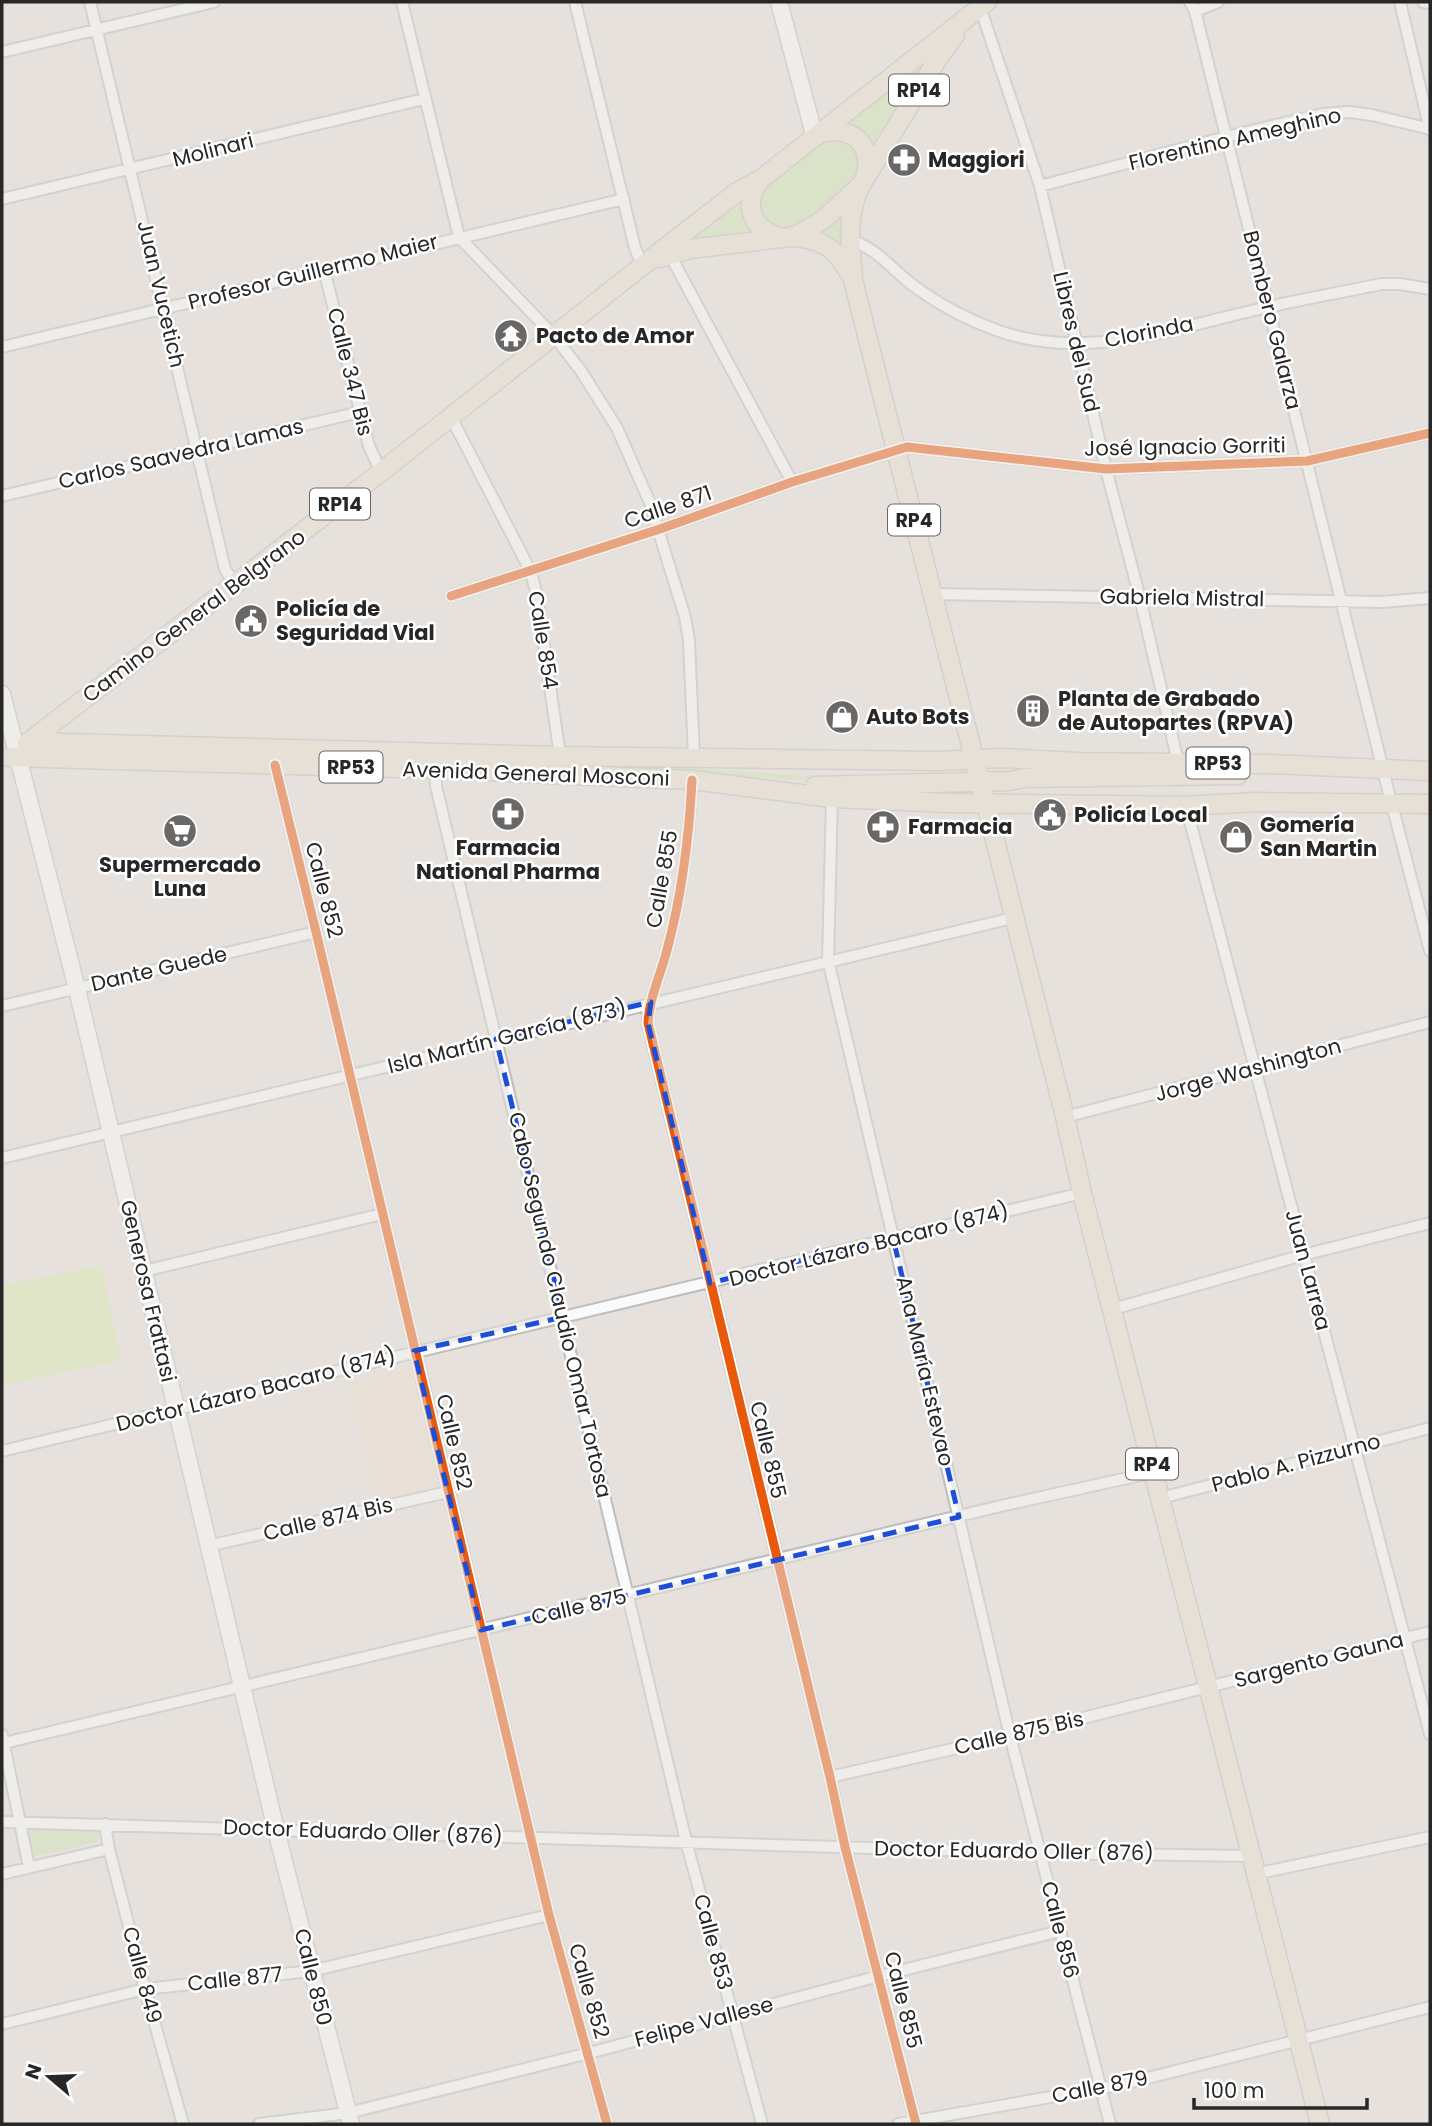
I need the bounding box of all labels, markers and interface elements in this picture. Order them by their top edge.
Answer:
road number: RP14 [889,74,949,106]
street label: Florentino Ameghino [1126,100,1344,177]
street label: Molinari [169,125,256,174]
pharmacy icon: Maggiori [885,141,923,179]
place label: Maggiori [928,145,1025,174]
street label: Juan Vucetich [130,217,193,370]
street label: Profesor Guillermo Maier [185,226,441,317]
street label: Bombero Galarza [1236,227,1309,412]
street label: Libres del Sud [1046,269,1107,415]
street label: Calle 347 Bis [321,305,380,439]
street label: Clorinda [1102,309,1196,354]
temple icon: Pacto de Amor [492,317,530,355]
place label: Pacto de Amor [536,321,694,350]
street label: Carlos Saavedra Lamas [55,411,306,496]
street label: José Ignacio Gorriti [1084,430,1286,463]
street label: Calle 871 [620,478,715,535]
road number: RP14 [310,489,370,520]
road number: RP4 [888,505,940,536]
street label: Camino General Belgrano [76,522,311,709]
street label: Gabriela Mistral [1099,582,1265,613]
street label: Calle 854 [521,589,566,691]
place label: Policía de Seguridad Vial [276,594,435,647]
public building icon: Policía de Seguridad Vial [232,602,270,640]
place label: Planta de Grabado de Autopartes (RPVA) [1058,684,1294,737]
building icon: Planta de Grabado de Autopartes (RPVA) [1014,692,1052,730]
shop icon: Auto Bots [823,698,861,736]
place label: Auto Bots [866,702,969,731]
road number: RP53 [1186,748,1250,778]
road number: RP53 [320,752,382,782]
street label: Avenida General Mosconi [402,754,670,793]
pharmacy icon: Farmacia National Pharma [489,795,527,833]
public building icon: Policía Local [1031,796,1069,834]
place label: Policía Local [1074,800,1208,829]
pharmacy icon: Farmacia [864,808,902,846]
place label: Gomería San Martin [1260,810,1377,863]
supermarket icon: Supermercado Luna [161,812,199,850]
place label: Farmacia [908,812,1012,841]
shop icon: Gomería San Martin [1217,818,1255,856]
street label: Calle 855 [639,828,684,930]
place label: Farmacia National Pharma [416,833,600,886]
street label: Calle 852 [299,839,350,941]
place label: Supermercado Luna [99,850,261,903]
street label: Dante Guede [88,939,230,998]
street label: Isla Martín García (873) [384,993,629,1080]
street label: Jorge Washington [1152,1031,1344,1108]
street label: Cabo Segundo Claudio Omar Tortosa [502,1109,619,1501]
street label: Doctor Lázaro Bacaro (874) [726,1196,1012,1293]
street label: Generosa Frattasi [113,1197,184,1385]
street label: Juan Larrea [1278,1206,1339,1333]
street label: Ana María Estevao [890,1273,961,1469]
street label: Doctor Lázaro Bacaro (874) [113,1341,399,1438]
street label: Calle 852 [429,1391,480,1493]
street label: Calle 855 [743,1398,794,1501]
street label: Pablo A. Pizzurno [1208,1426,1383,1499]
road number: RP4 [1126,1448,1178,1480]
street label: Calle 874 Bis [260,1490,395,1547]
street label: Calle 875 [528,1581,630,1632]
street label: Sargento Gauna [1231,1624,1406,1695]
street label: Calle 875 Bis [951,1704,1086,1761]
street label: Doctor Eduardo Oller (876) [223,1812,503,1851]
street label: Doctor Eduardo Oller (876) [874,1834,1154,1867]
street label: Calle 856 [1034,1878,1087,1981]
street label: Calle 853 [687,1891,740,1993]
street label: Calle 849 [116,1923,169,2026]
street label: Calle 850 [287,1925,340,2028]
street label: Calle 852 [562,1940,617,2042]
street label: Calle 855 [877,1948,930,2051]
street label: Calle 877 [186,1959,284,1998]
street label: Felipe Vallese [631,1989,776,2054]
north arrow [14,2042,84,2112]
text: N [18,2060,48,2083]
street label: Calle 879 [1049,2063,1150,2110]
scale bar [1194,2066,1367,2110]
text: 100 m [1204,2076,1264,2105]

